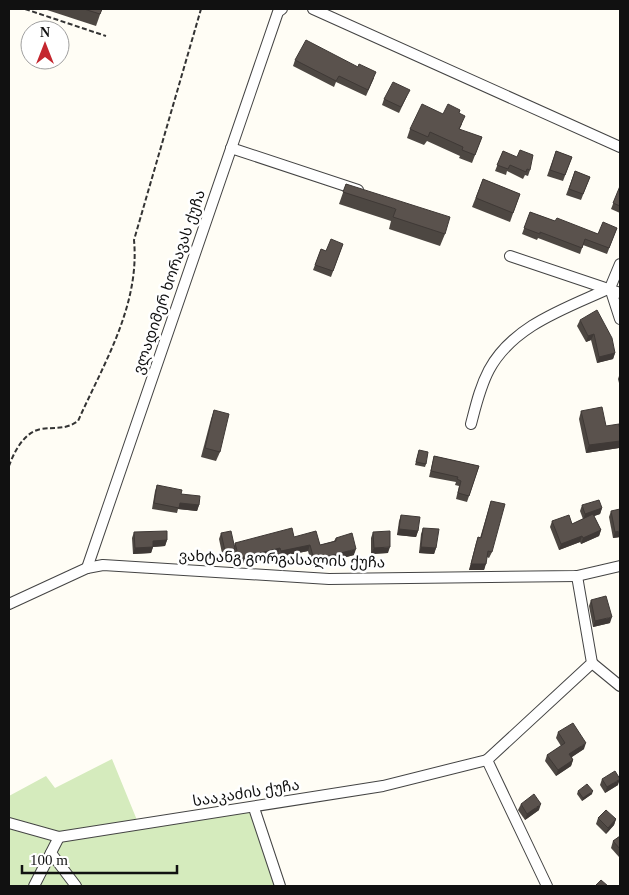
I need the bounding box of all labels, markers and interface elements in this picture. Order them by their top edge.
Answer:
north arrow [20,20,70,70]
text: N [40,25,50,40]
street label: ვლადიმერ ხორავას ქუჩა [130,188,209,377]
street label: ვახტანგ გორგასალის ქუჩა [178,547,385,572]
street label: სააკაძის ქუჩა [191,777,301,810]
scale bar [22,842,178,874]
text: 100 m [30,852,68,868]

